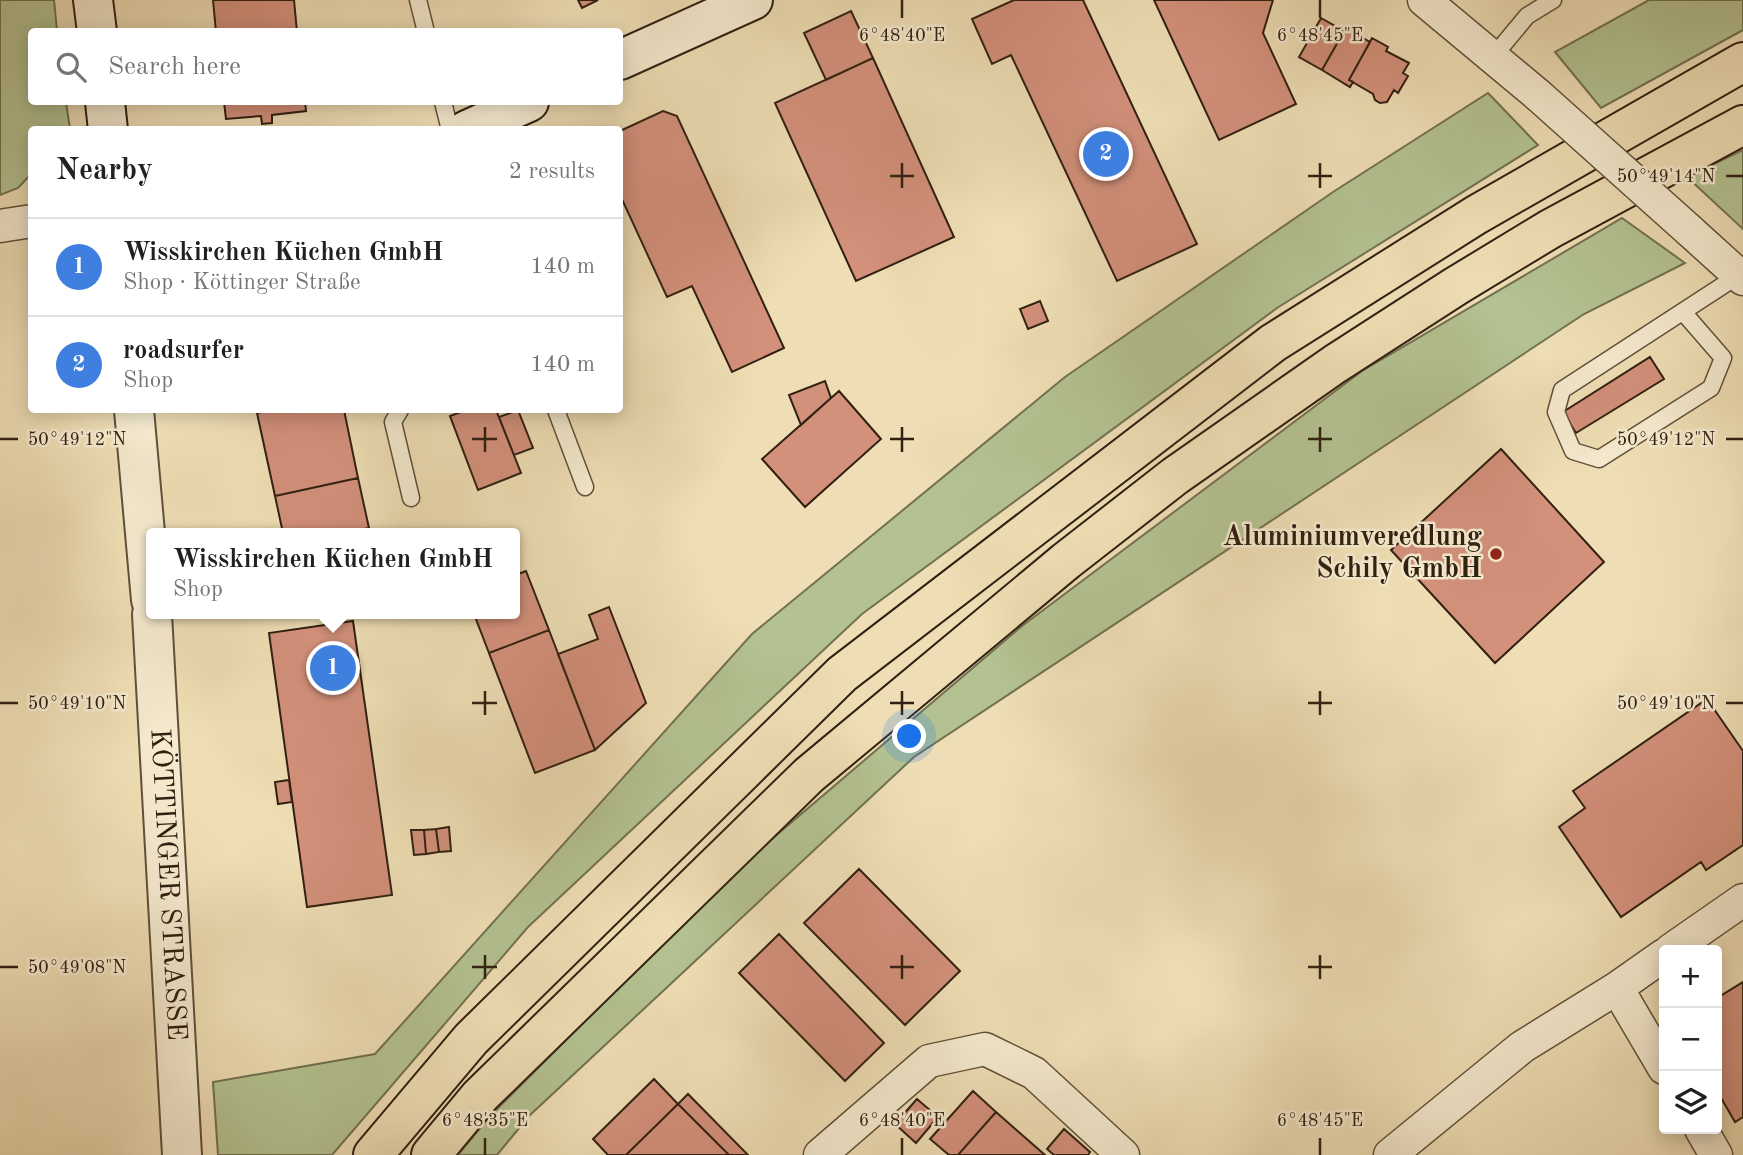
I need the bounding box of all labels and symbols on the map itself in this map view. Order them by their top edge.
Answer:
text: 6°48'40"E [859,27,945,45]
text: 6°48'45"E [1277,27,1363,45]
pin: 2 [1083,128,1129,180]
text: 50°49'14"N [1617,168,1715,186]
text: 50°49'12"N [28,431,126,449]
text: 50°49'12"N [1617,431,1715,449]
place label: Aluminiumveredlung Schily GmbH [1222,524,1482,584]
marker: Aluminiumveredlung Schily GmbH [1488,546,1504,562]
pin: 1 [310,642,356,694]
text: 50°49'10"N [28,695,126,713]
text: 50°49'10"N [1617,695,1715,713]
your location [892,719,926,753]
street label: KÖTTINGER STRASSE [144,728,190,1041]
text: 50°49'08"N [28,959,126,977]
text: 6°48'35"E [442,1112,528,1130]
text: 6°48'40"E [859,1112,945,1130]
text: 6°48'45"E [1277,1112,1363,1130]

